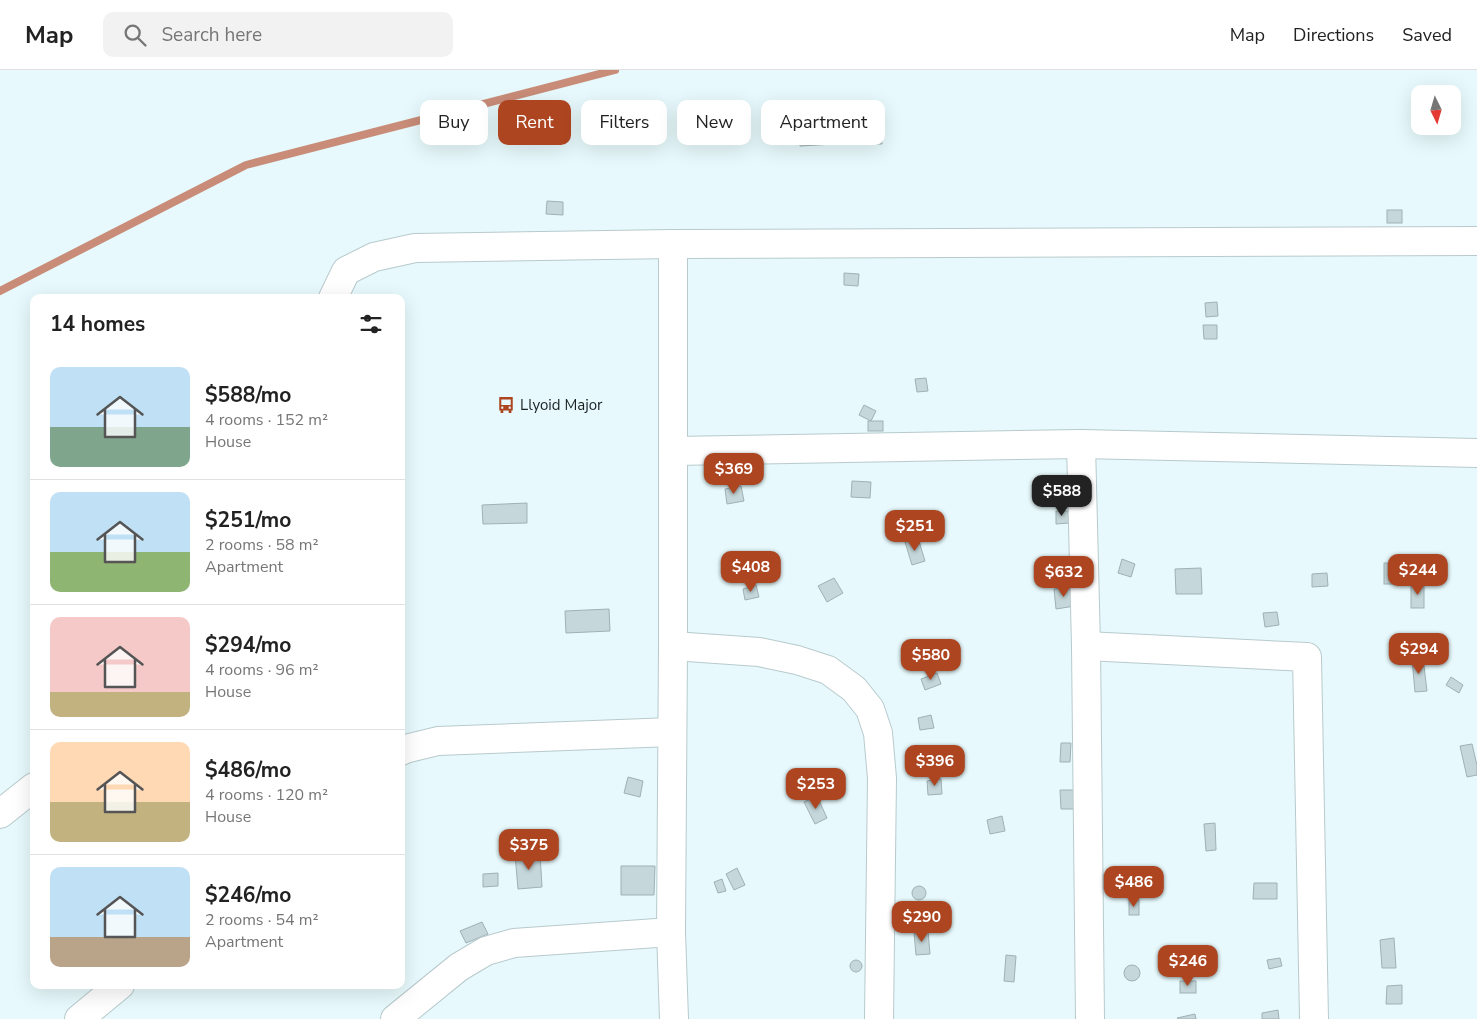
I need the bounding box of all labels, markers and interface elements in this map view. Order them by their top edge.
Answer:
search box [103,12,453,57]
text: Map [25,19,73,51]
icon: search [121,21,149,49]
text: Search here [161,22,262,48]
text: Map [1230,23,1265,47]
text: Directions [1293,23,1374,47]
text: Saved [1402,23,1452,47]
north arrow [1411,85,1461,135]
map controls [1411,85,1461,135]
chip: Buy [420,100,488,145]
chip: Rent [498,100,571,145]
chip: Filters [581,100,667,145]
chip: New [677,100,751,145]
chip: Apartment [761,100,885,145]
text: 14 homes [50,310,145,338]
icon: filters [357,310,385,338]
text: $588/mo [205,381,291,409]
icon: home [90,387,150,447]
bus stop icon: Llyoid Major [496,395,516,415]
place label: Llyoid Major [520,395,603,415]
text: 4 rooms · 152 m² [205,409,328,431]
text: House [205,431,251,453]
pin: $369 [704,452,764,495]
text: $369 [715,458,753,480]
pin: $588 [1032,474,1092,517]
text: $588 [1043,480,1081,502]
text: $251/mo [205,506,291,534]
pin: $251 [885,510,945,552]
icon: home [90,512,150,572]
text: $251 [896,515,934,537]
text: 2 rooms · 58 m² [205,534,318,556]
pin: $408 [721,550,781,593]
pin: $244 [1388,554,1448,596]
text: Apartment [205,556,283,578]
text: $408 [732,556,770,578]
pin: $632 [1034,556,1094,598]
text: $244 [1399,559,1437,581]
text: $632 [1045,561,1083,583]
text: $294/mo [205,631,291,659]
pin: $294 [1389,632,1449,675]
icon: home [90,637,150,697]
pin: $580 [901,638,961,681]
text: $294 [1400,638,1438,660]
text: $580 [912,644,950,666]
text: 4 rooms · 96 m² [205,659,318,681]
text: House [205,681,251,703]
pin: $396 [905,744,965,787]
text: $396 [916,750,954,772]
text: $486/mo [205,756,291,784]
icon: home [90,762,150,822]
pin: $253 [786,768,846,810]
text: $253 [797,773,835,795]
text: 4 rooms · 120 m² [205,784,328,806]
text: House [205,806,251,828]
pin: $375 [499,828,559,871]
text: $375 [510,834,548,856]
pin: $486 [1104,866,1164,908]
text: $486 [1115,871,1153,893]
text: $246/mo [205,881,291,909]
icon: home [90,887,150,947]
pin: $290 [892,900,952,943]
text: $290 [903,906,941,928]
text: 2 rooms · 54 m² [205,909,318,931]
text: Apartment [205,931,283,953]
pin: $246 [1158,944,1218,987]
text: $246 [1169,950,1207,972]

